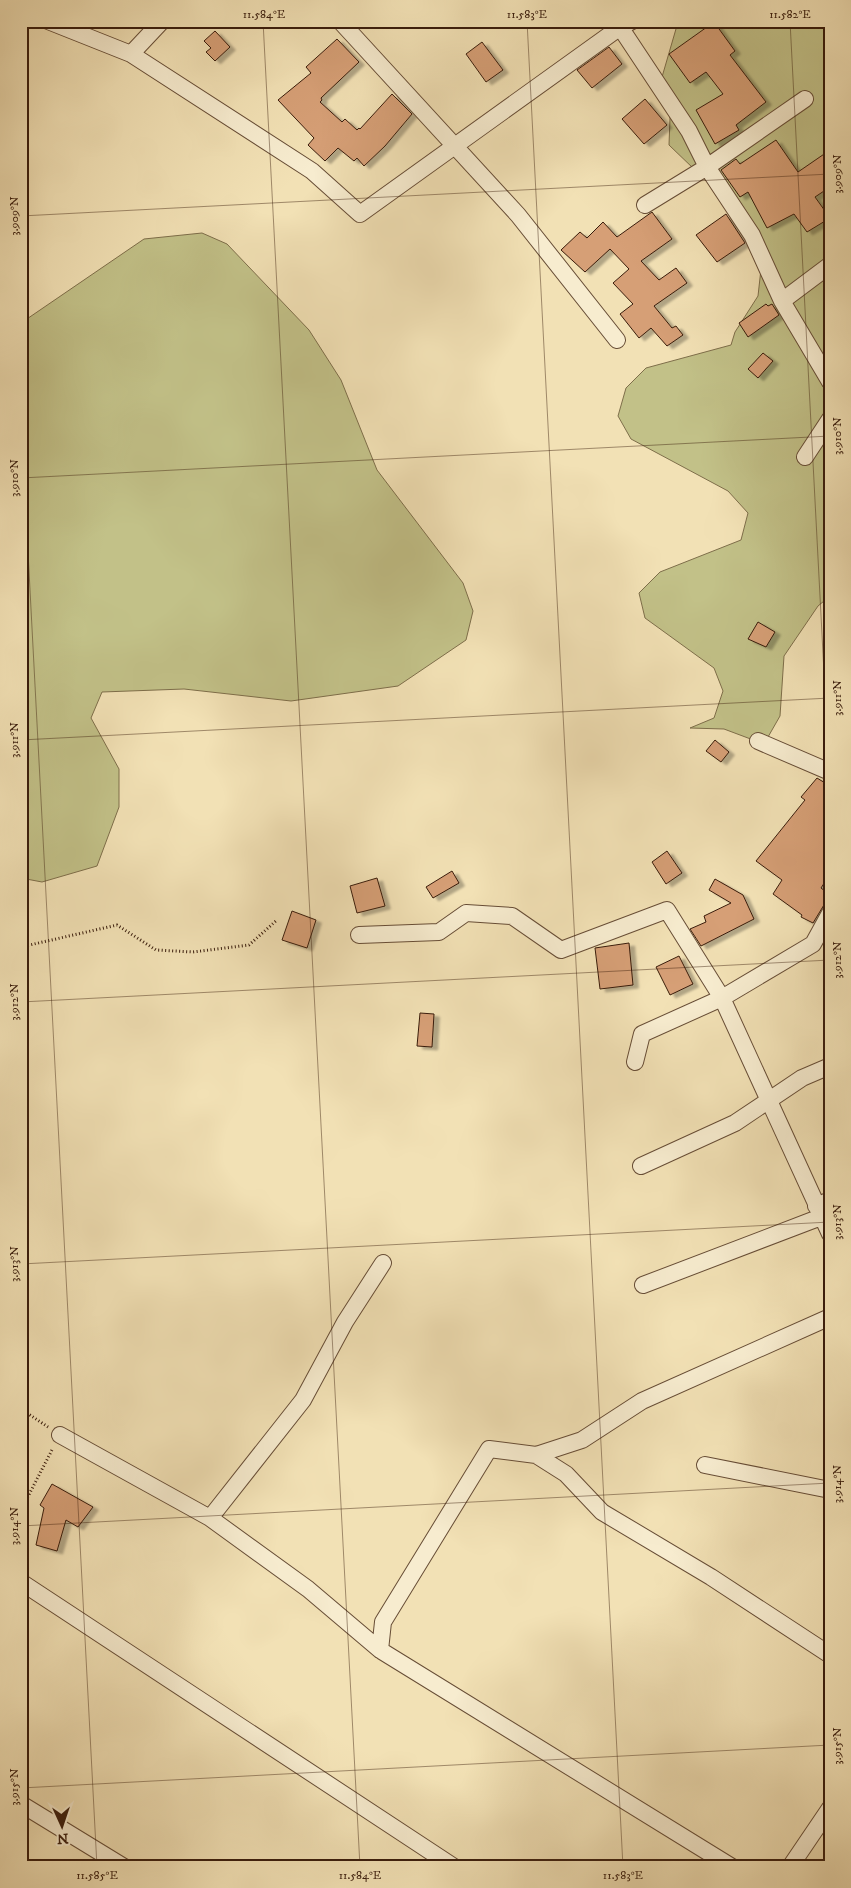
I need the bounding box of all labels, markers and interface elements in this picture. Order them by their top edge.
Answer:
text: 11.584°E [243,7,286,22]
text: 11.583°E [507,7,548,22]
text: 11.582°E [769,7,811,22]
text: 3.909°N [830,154,845,194]
text: 3.909°N [7,196,22,236]
text: 3.910°N [830,417,845,455]
text: 3.910°N [7,459,22,497]
text: 3.911°N [830,680,845,716]
text: 3.911°N [7,722,22,758]
text: 3.912°N [830,941,845,979]
text: 3.912°N [7,983,22,1021]
text: 3.913°N [830,1204,845,1240]
text: 3.913°N [7,1246,22,1282]
text: 3.914°N [830,1465,845,1503]
text: 3.914°N [7,1507,22,1545]
text: 3.915°N [830,1727,845,1765]
text: 3.915°N [7,1768,22,1806]
north arrow [38,1800,88,1850]
text: N [56,1829,69,1847]
text: 11.585°E [76,1868,118,1883]
text: 11.584°E [339,1868,382,1883]
text: 11.583°E [603,1868,644,1883]

